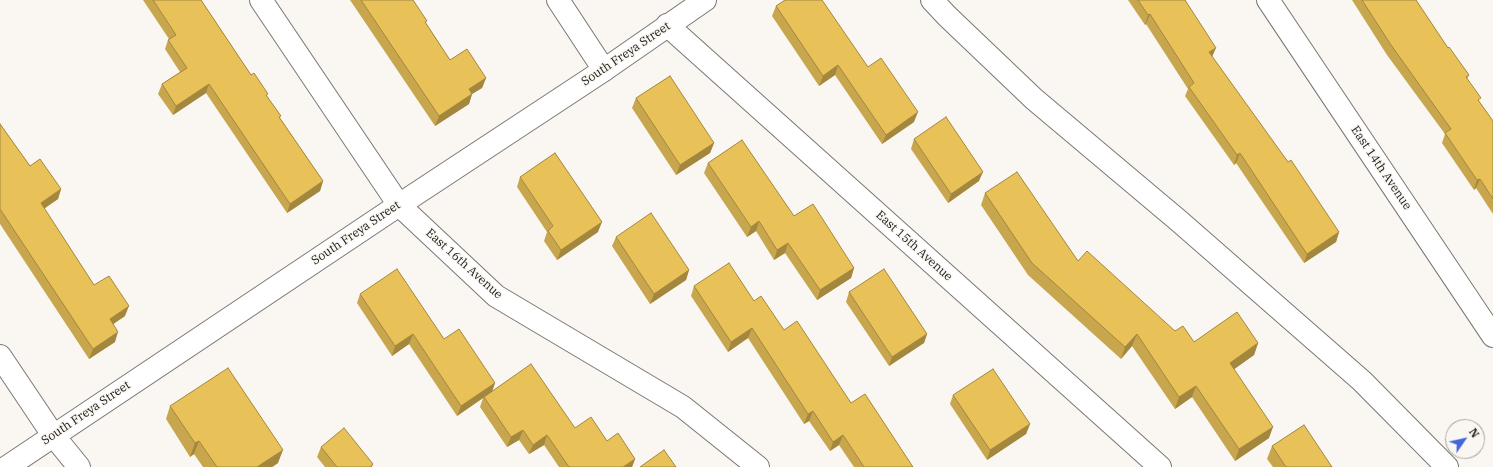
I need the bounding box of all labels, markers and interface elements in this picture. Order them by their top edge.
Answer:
street label: South Freya Street [579,19,673,89]
street label: East 14th Avenue [1348,123,1414,213]
street label: South Freya Street [309,198,403,268]
street label: East 15th Avenue [873,208,955,284]
street label: East 16th Avenue [423,226,505,302]
street label: South Freya Street [39,378,133,448]
north arrow [1445,419,1485,459]
text: N [1466,425,1482,440]

